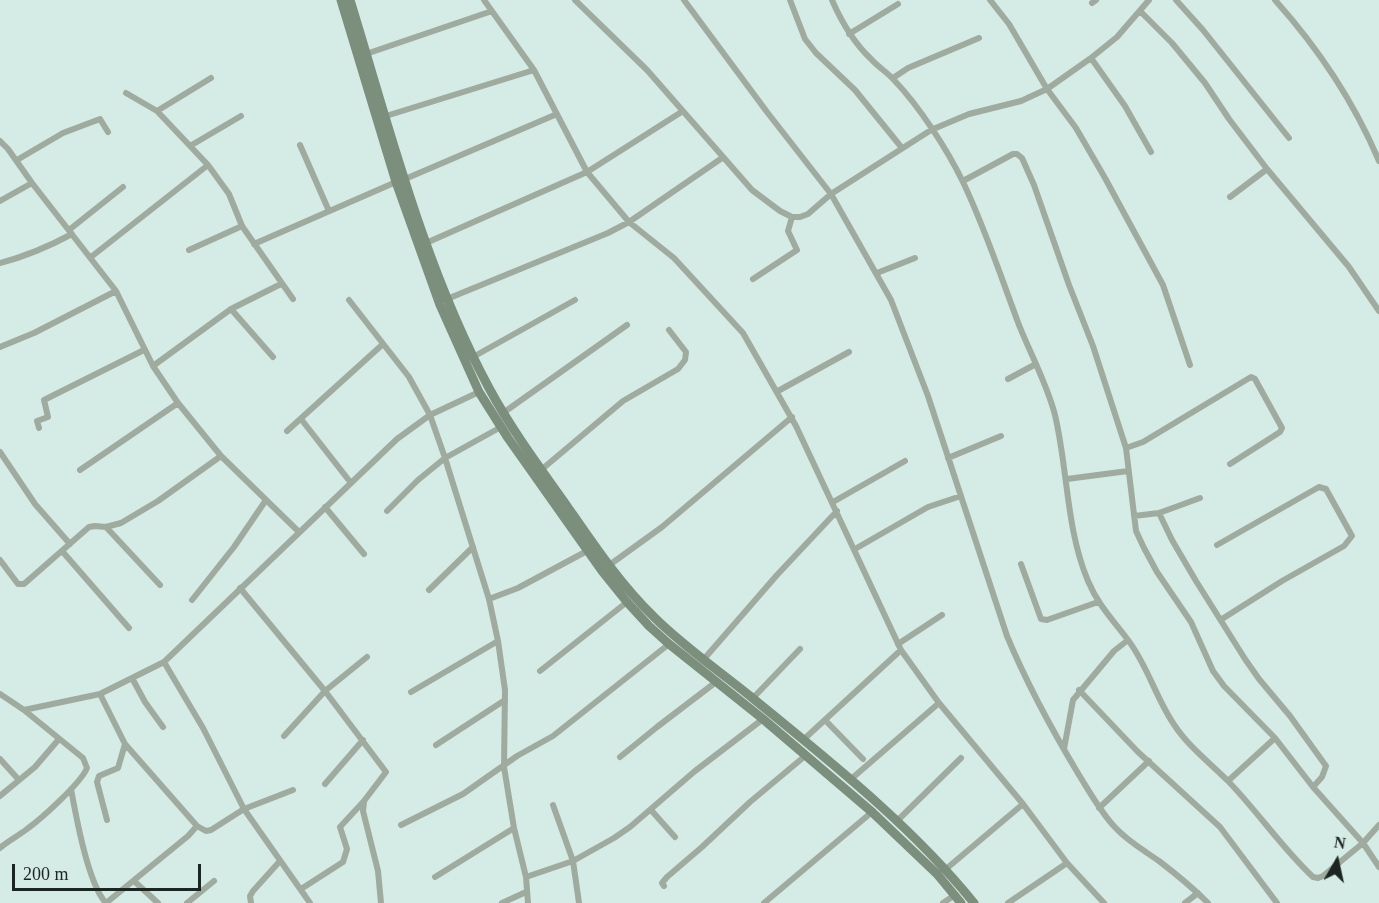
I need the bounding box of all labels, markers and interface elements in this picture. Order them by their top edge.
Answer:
north arrow [1307,831,1367,891]
text: N [1333,833,1347,852]
scale bar [15,852,204,890]
text: 200 m [23,864,69,884]

